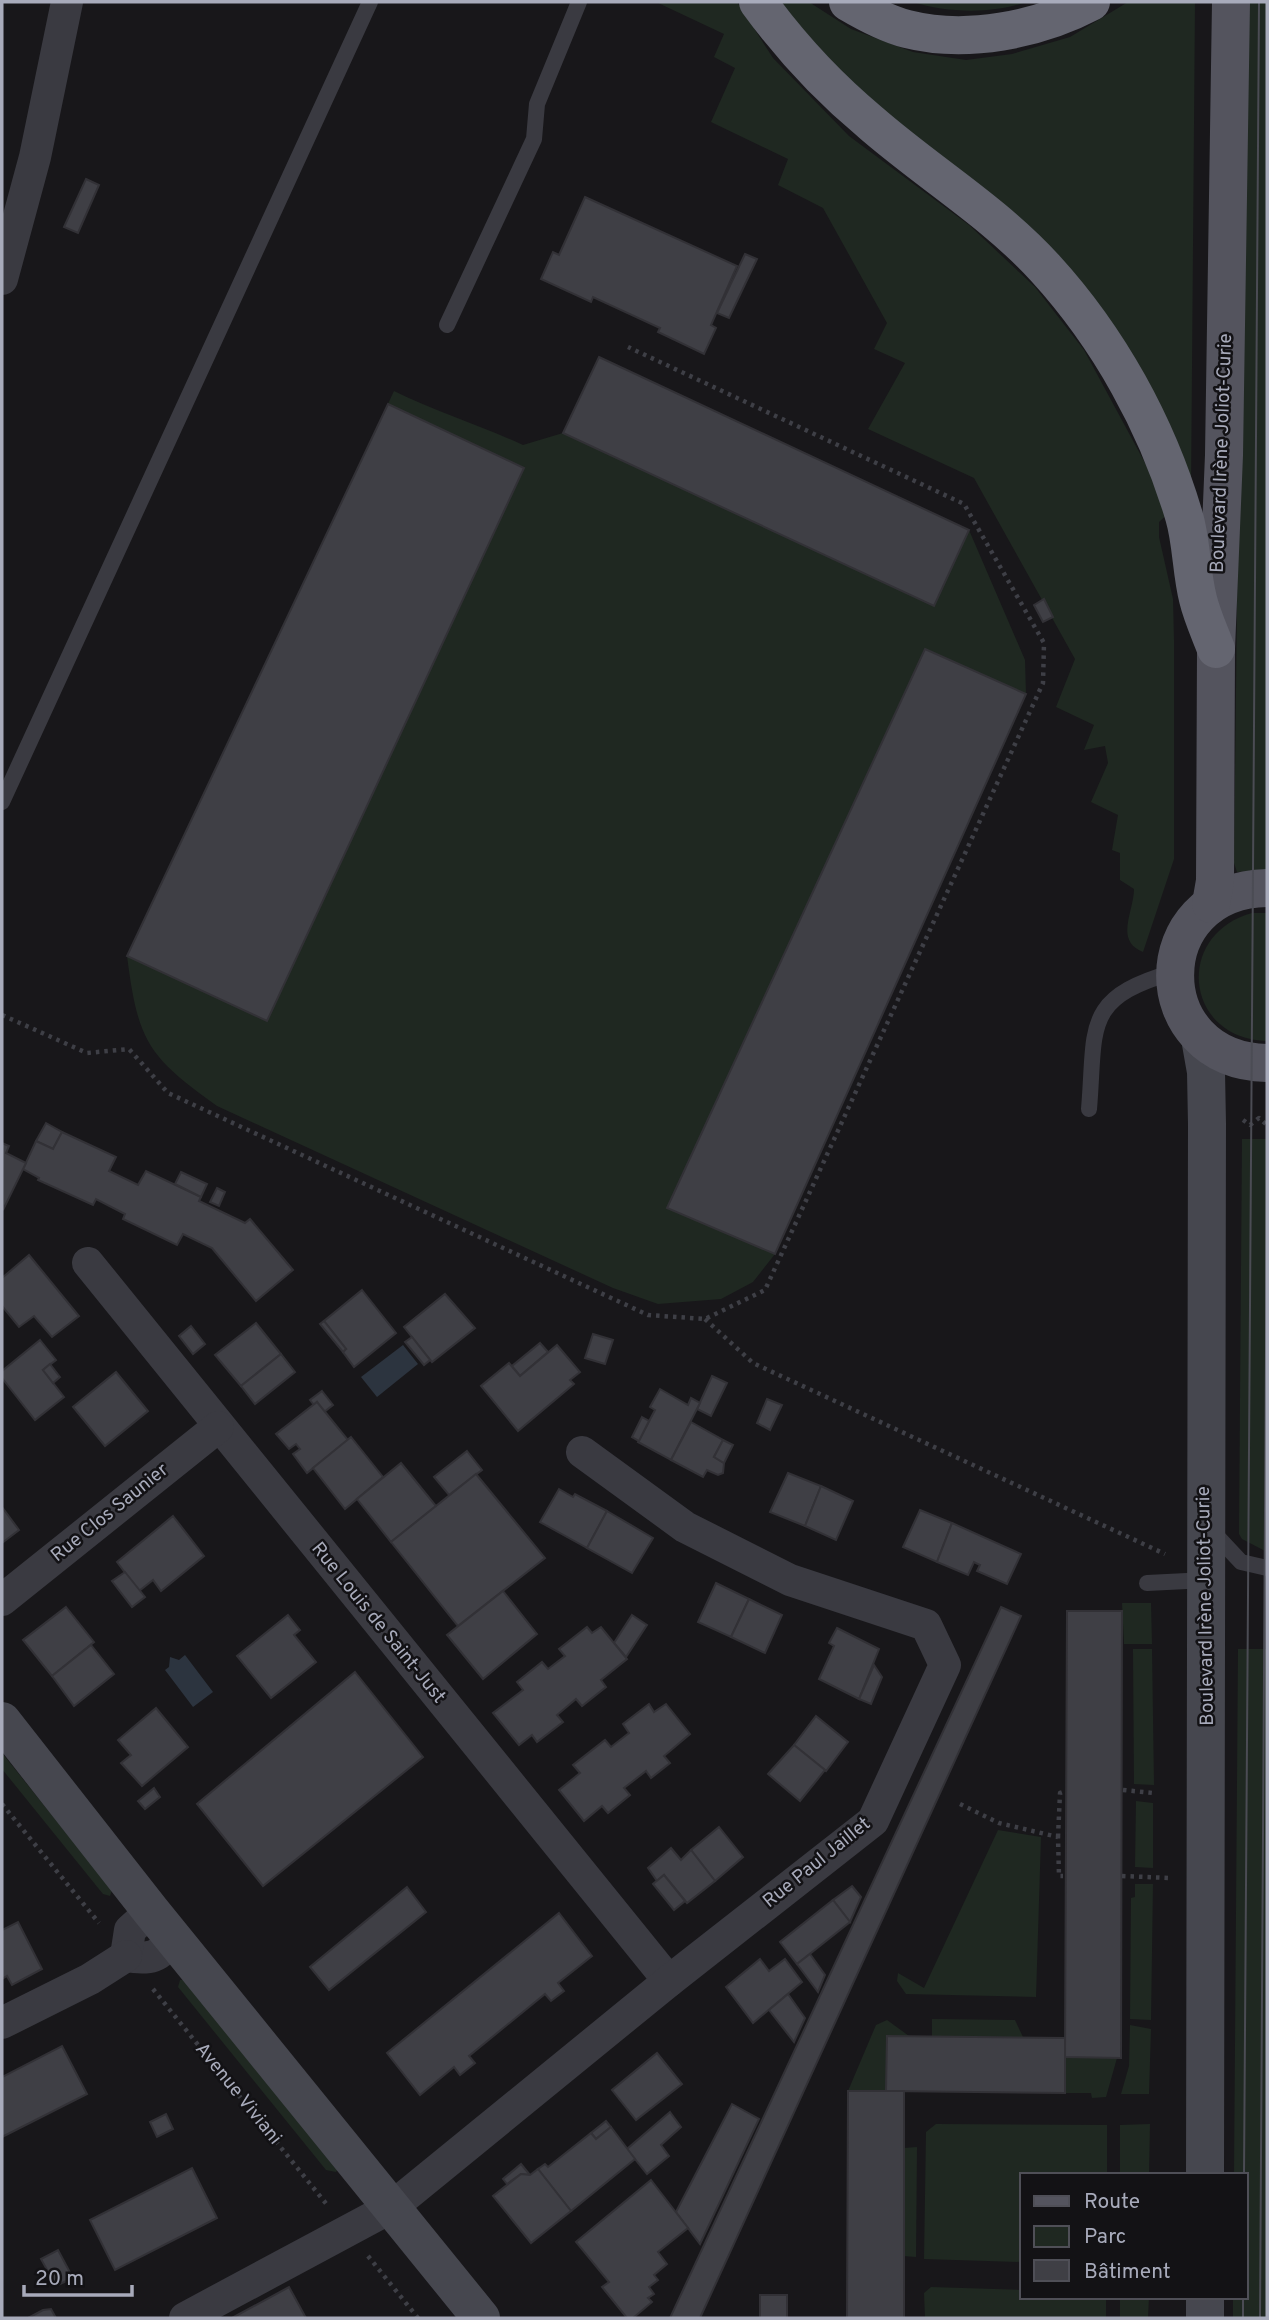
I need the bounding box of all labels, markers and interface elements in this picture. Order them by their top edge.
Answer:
street label: Boulevard Irène Joliot-Curie [1206,333,1238,573]
street label: Rue Clos Saunier [46,1458,174,1568]
street label: Boulevard Irène Joliot-Curie [1192,1486,1220,1726]
street label: Rue Louis de Saint-Just [306,1538,450,1708]
street label: Rue Paul Jaillet [758,1812,876,1914]
street label: Avenue Viviani [189,2038,287,2150]
legend [1020,2173,1248,2299]
text: Route [1084,2189,1140,2216]
text: Parc [1084,2224,1126,2251]
scale bar [24,2254,133,2298]
text: Bâtiment [1084,2259,1171,2286]
text: 20 m [35,2266,84,2293]

